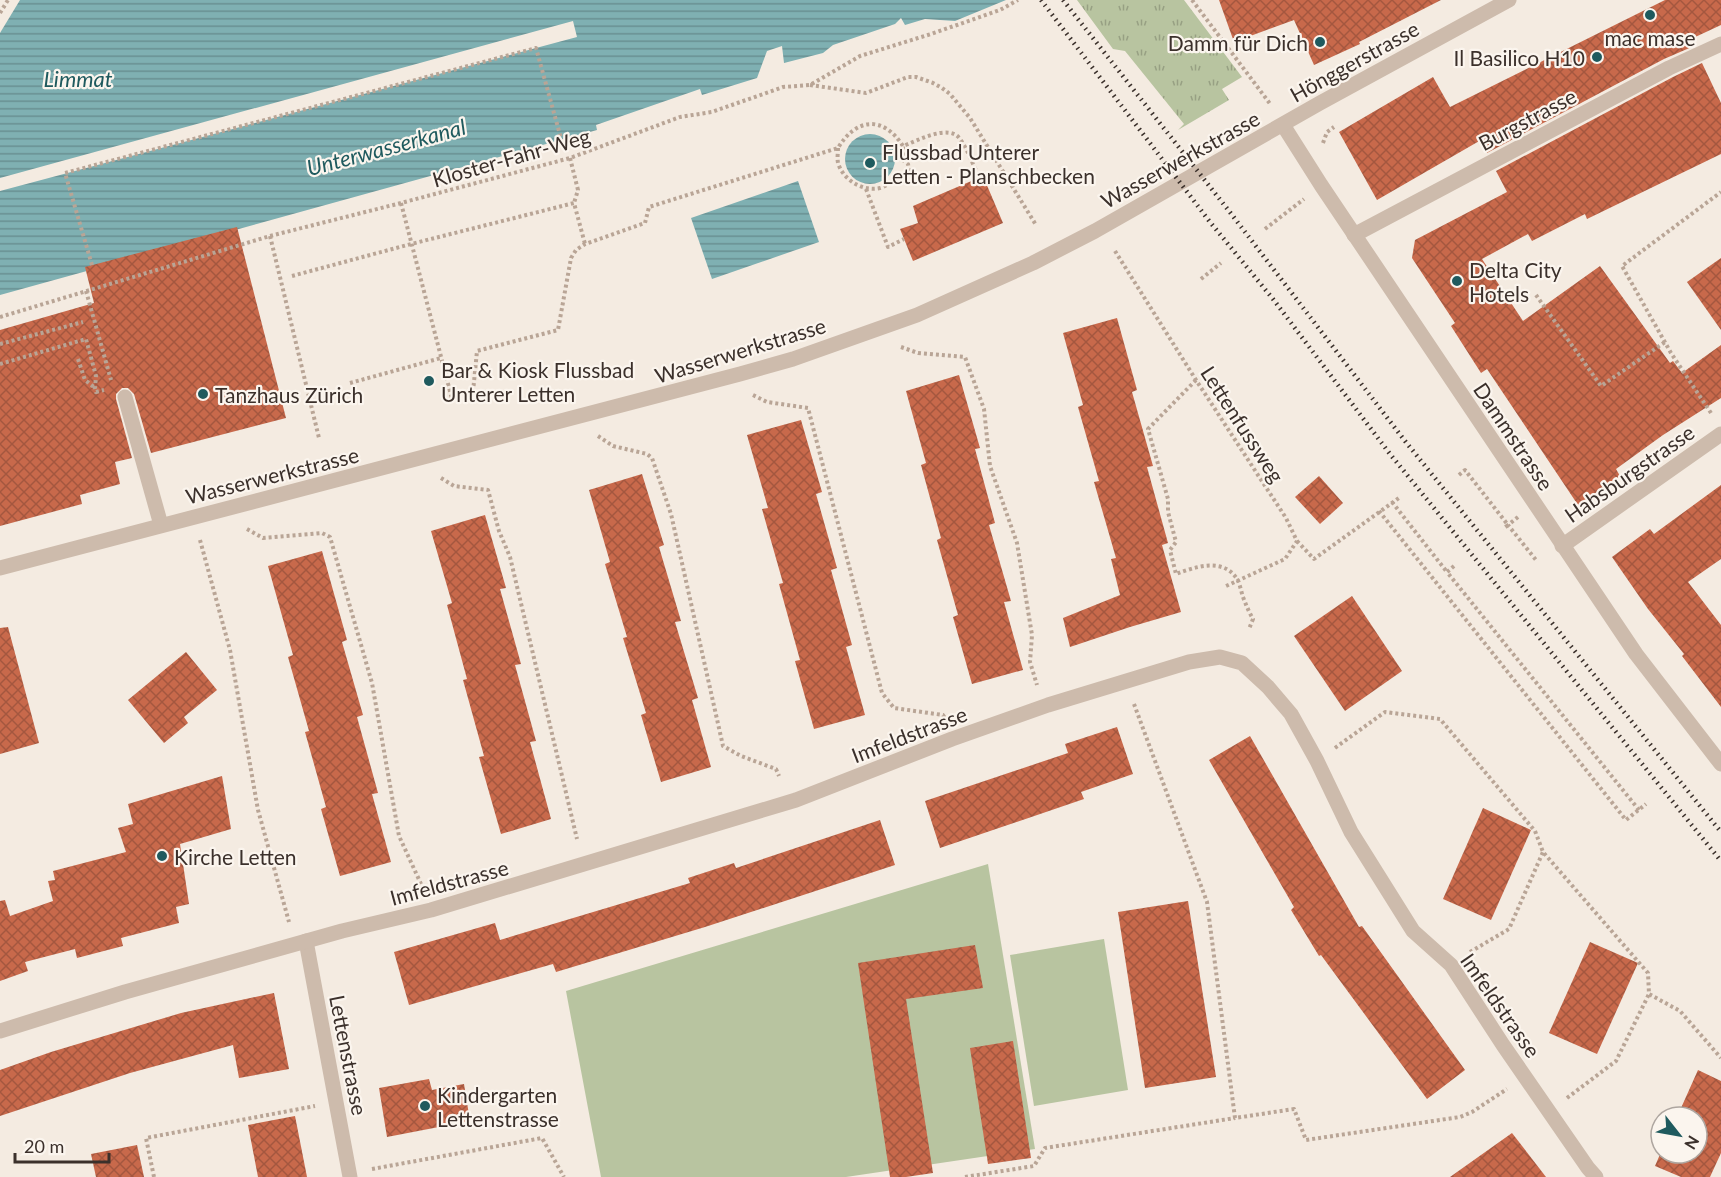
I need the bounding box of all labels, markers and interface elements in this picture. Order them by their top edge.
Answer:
marker: mac mase [1643,8,1657,22]
street label: Hönggerstrasse [1285,15,1423,107]
place label: mac mase [1604,25,1696,50]
place label: Damm für Dich [1168,30,1308,55]
marker: Damm für Dich [1313,35,1327,49]
place label: Il Basilico H10 [1453,45,1585,70]
marker: Il Basilico H10 [1590,50,1604,64]
water label: Limmat [43,65,113,92]
street label: Burgstrasse [1474,83,1580,155]
street label: Wasserwerkstrasse [1096,105,1264,213]
water label: Unterwasserkanal [304,113,468,181]
street label: Kloster-Fahr-Weg [429,122,593,192]
place label: Flussbad Unterer Letten - Planschbecken [882,139,1095,188]
marker: Flussbad Unterer Letten - Planschbecken [863,156,877,170]
place label: Delta City Hotels [1469,257,1562,306]
marker: Delta City Hotels [1450,274,1464,288]
street label: Wasserwerkstrasse [651,312,829,388]
place label: Bar & Kiosk Flussbad Unterer Letten [441,357,634,406]
street label: Lettenfussweg [1196,361,1290,487]
marker: Bar & Kiosk Flussbad Unterer Letten [422,374,436,388]
street label: Dammstrasse [1469,377,1559,495]
place label: Tanzhaus Zürich [215,382,363,407]
marker: Tanzhaus Zürich [196,387,210,401]
street label: Habsburgstrasse [1559,419,1699,527]
street label: Wasserwerkstrasse [183,441,361,509]
street label: Imfeldstrasse [848,701,970,767]
place label: Kirche Letten [174,844,297,869]
marker: Kirche Letten [155,849,169,863]
street label: Imfeldstrasse [387,854,511,910]
street label: Imfeldstrasse [1456,948,1546,1062]
street label: Lettenstrasse [325,993,373,1117]
place label: Kindergarten Lettenstrasse [437,1082,559,1131]
marker: Kindergarten Lettenstrasse [418,1099,432,1113]
north arrow [1649,1105,1709,1165]
scale bar [15,1126,110,1164]
text: N [1681,1133,1704,1153]
text: 20 m [24,1135,64,1157]

